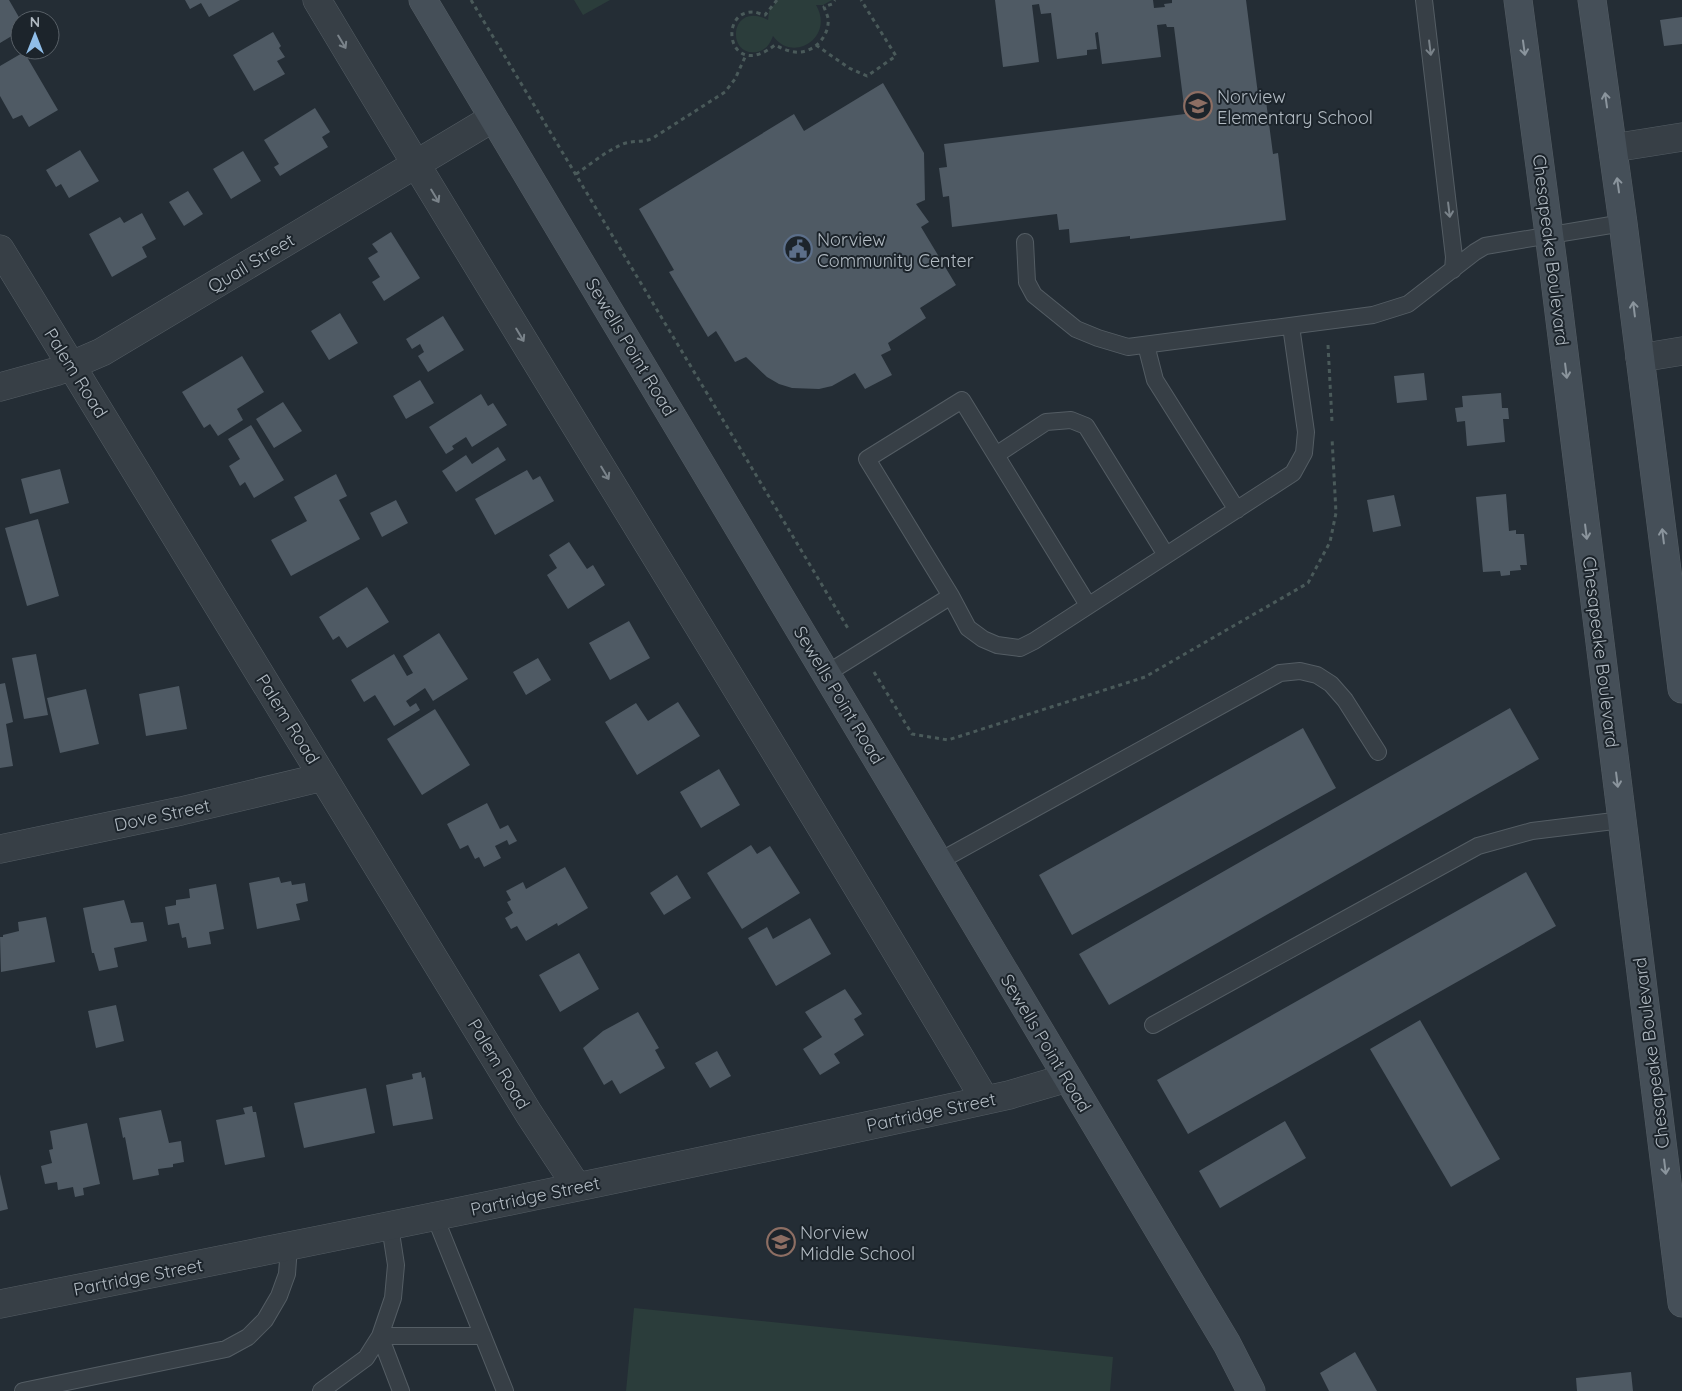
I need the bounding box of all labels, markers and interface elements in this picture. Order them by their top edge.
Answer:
north arrow [10,10,60,60]
text: N [30,13,40,31]
one-way arrow [338,34,348,48]
one-way arrow [1425,40,1435,56]
one-way arrow [1519,40,1529,56]
place label: Norview Elementary School [1217,85,1373,129]
school or university icon: Norview Elementary School [1183,91,1213,121]
one-way arrow [1601,92,1611,108]
street label: Chesapeake Boulevard [1528,153,1574,347]
one-way arrow [1613,178,1623,194]
one-way arrow [430,189,440,203]
one-way arrow [1444,202,1454,218]
street label: Quail Street [203,228,299,298]
place label: Norview Community Center [817,228,974,272]
public building icon: Norview Community Center [783,234,813,264]
street label: Sewells Point Road [581,274,681,420]
one-way arrow [1629,302,1639,318]
street label: Palem Road [39,324,113,422]
one-way arrow [515,327,525,341]
one-way arrow [1561,362,1571,378]
one-way arrow [600,466,610,480]
one-way arrow [1581,524,1591,540]
one-way arrow [1658,528,1668,544]
street label: Chesapeake Boulevard [1578,555,1624,749]
street label: Sewells Point Road [789,622,889,768]
street label: Palem Road [251,670,325,768]
one-way arrow [1613,772,1623,788]
street label: Dove Street [112,794,212,836]
street label: Chesapeake Boulevard [1628,956,1674,1150]
street label: Sewells Point Road [996,970,1096,1116]
street label: Palem Road [463,1015,535,1113]
street label: Partridge Street [864,1087,998,1137]
one-way arrow [1660,1159,1670,1175]
street label: Partridge Street [468,1171,602,1221]
place label: Norview Middle School [800,1221,915,1265]
school or university icon: Norview Middle School [766,1227,796,1257]
street label: Partridge Street [71,1253,205,1301]

